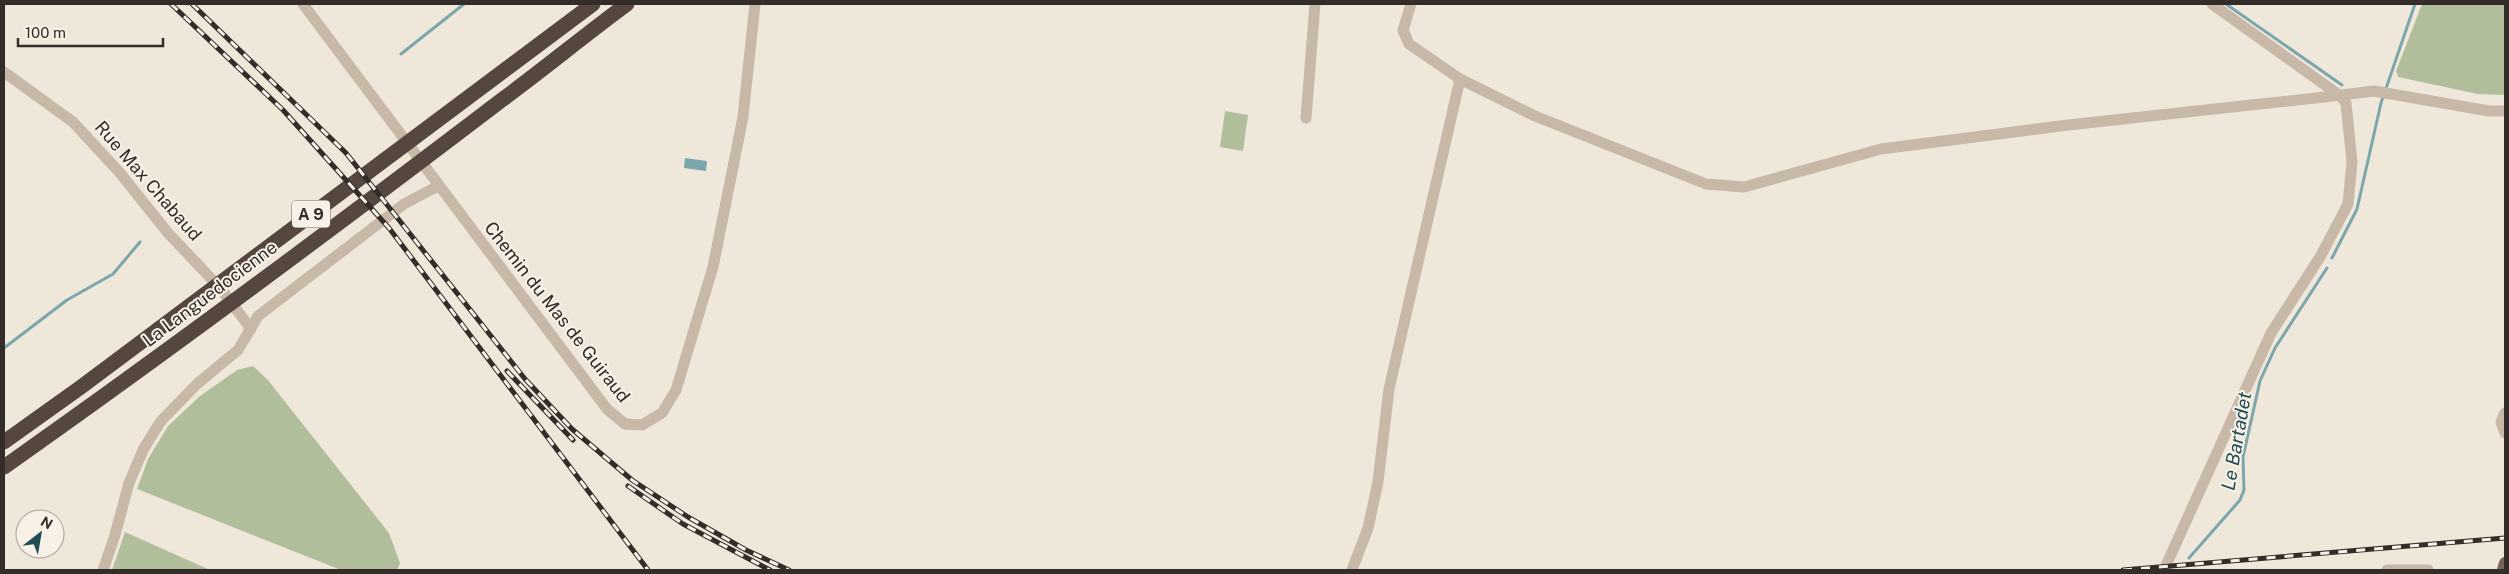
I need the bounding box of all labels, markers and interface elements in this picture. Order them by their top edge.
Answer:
scale bar [18,15,162,47]
text: 100 m [25,24,66,41]
street label: Rue Max Chabaud [91,117,206,245]
road number: A 9 [292,200,330,228]
street label: Chemin du Mas de Guiraud [480,217,634,406]
street label: La Languedocienne [138,236,281,351]
water label: Le Bartadet [2217,390,2255,492]
north arrow [15,509,65,559]
text: N [38,513,56,533]

